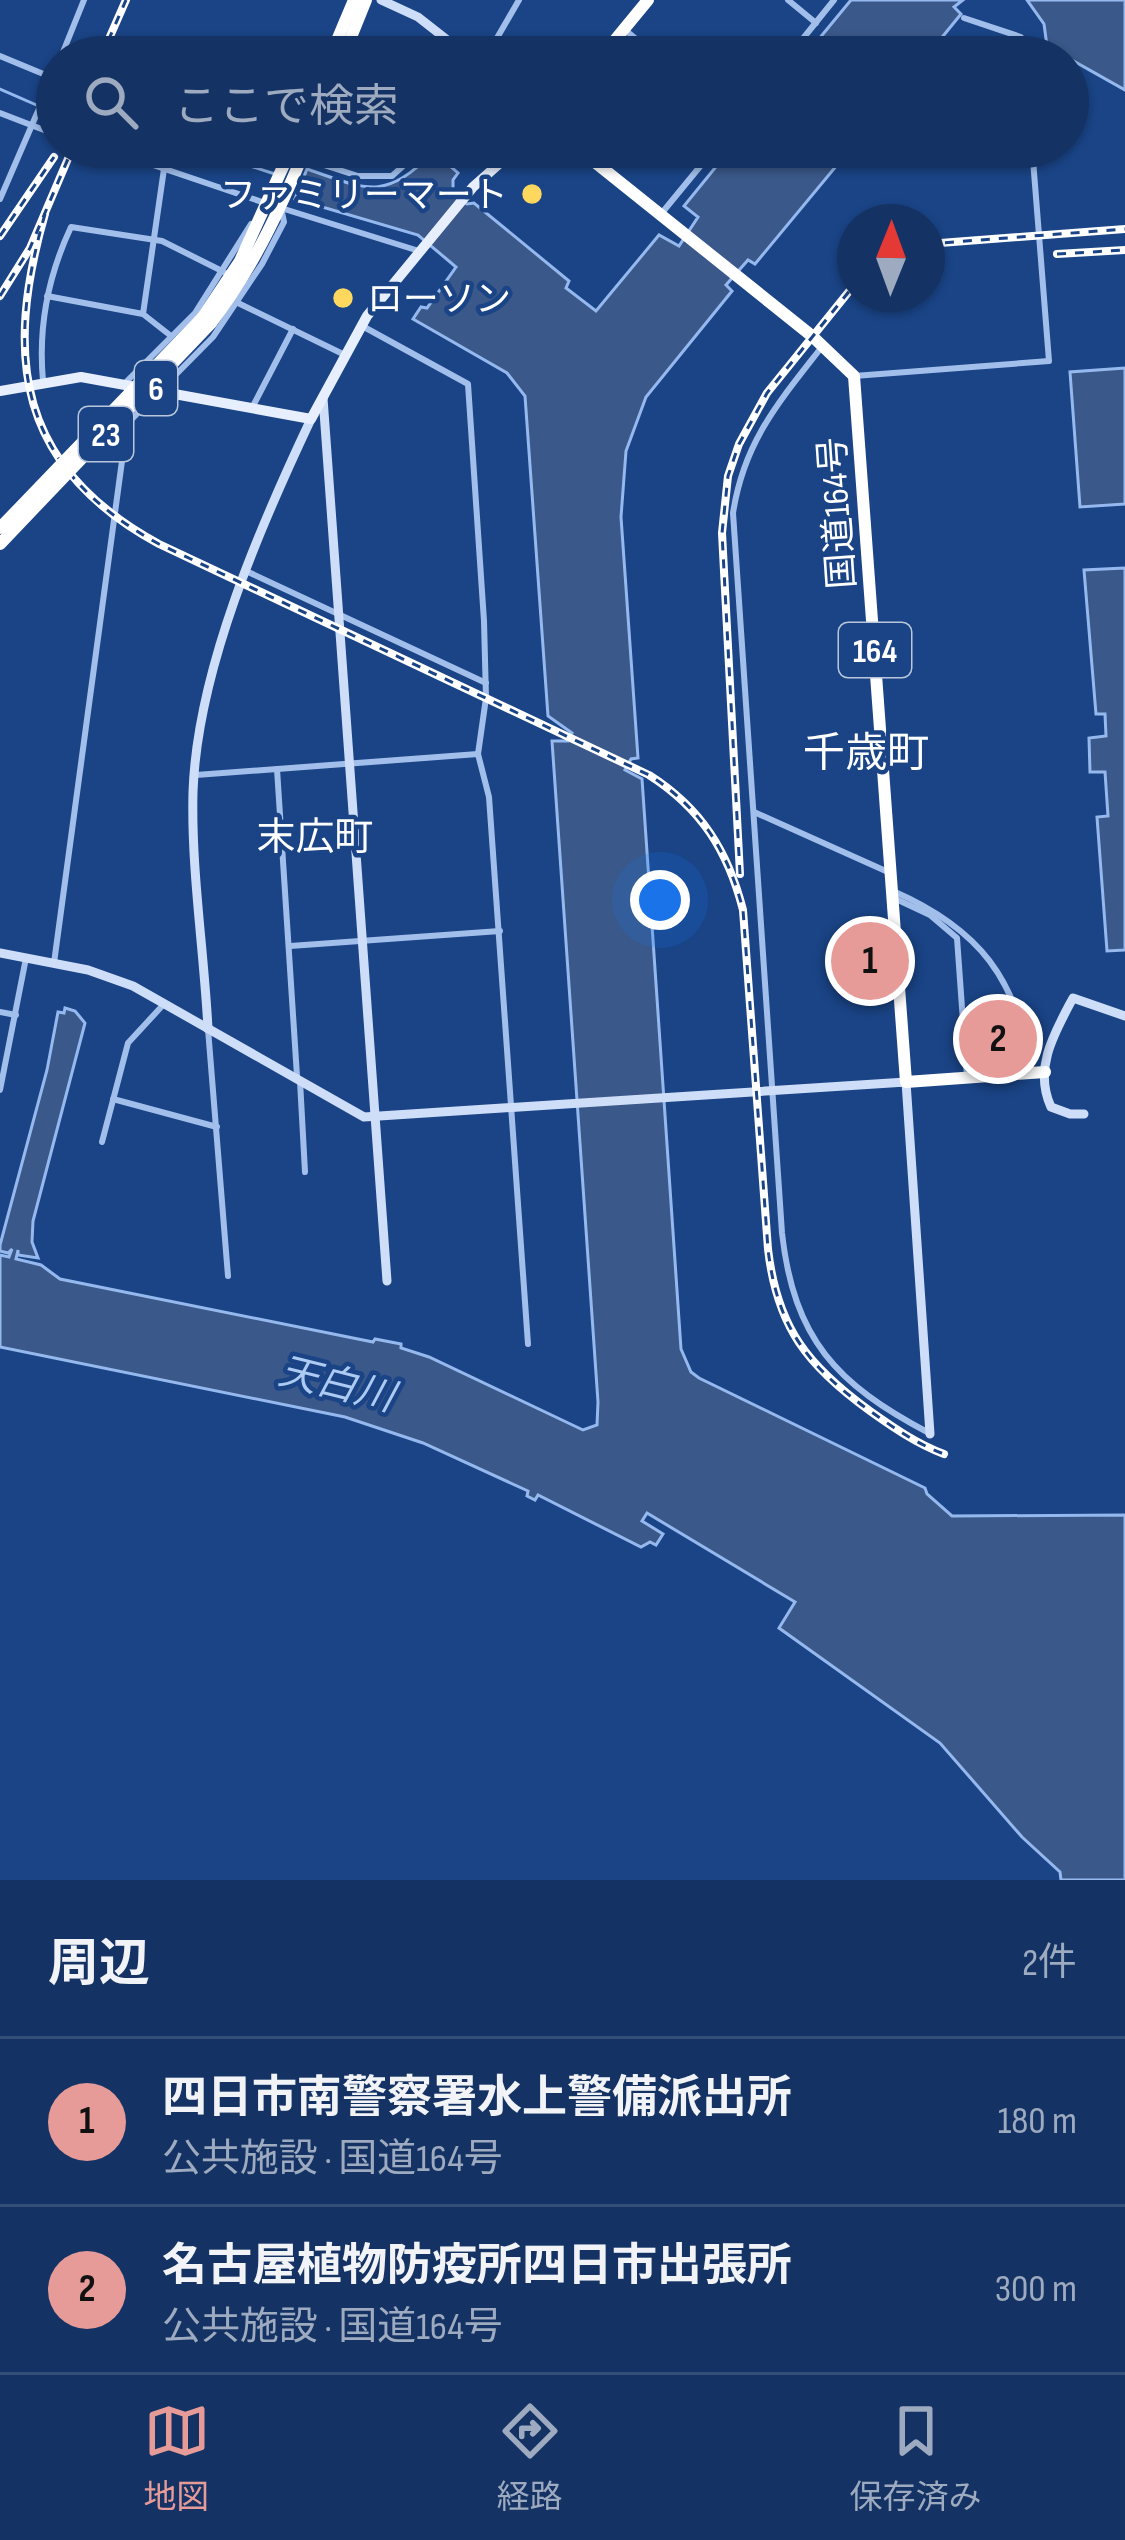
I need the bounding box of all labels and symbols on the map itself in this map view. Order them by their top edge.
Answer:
place label: ファミリーマート [220,175,508,218]
marker: ファミリーマート [519,181,545,207]
north arrow [837,204,945,312]
place label: ローソン [367,279,511,322]
marker: ローソン [330,285,356,311]
road number: 6 [135,361,177,415]
road number: 23 [79,407,133,461]
street label: 国道164号 [812,435,865,590]
road number: 164 [839,623,911,677]
district label: 千歳町 [803,729,929,780]
district label: 末広町 [256,815,374,862]
your location [630,870,690,930]
pin: 1 [831,916,909,1006]
pin: 2 [959,994,1037,1084]
water label: 天白川 [274,1348,403,1423]

